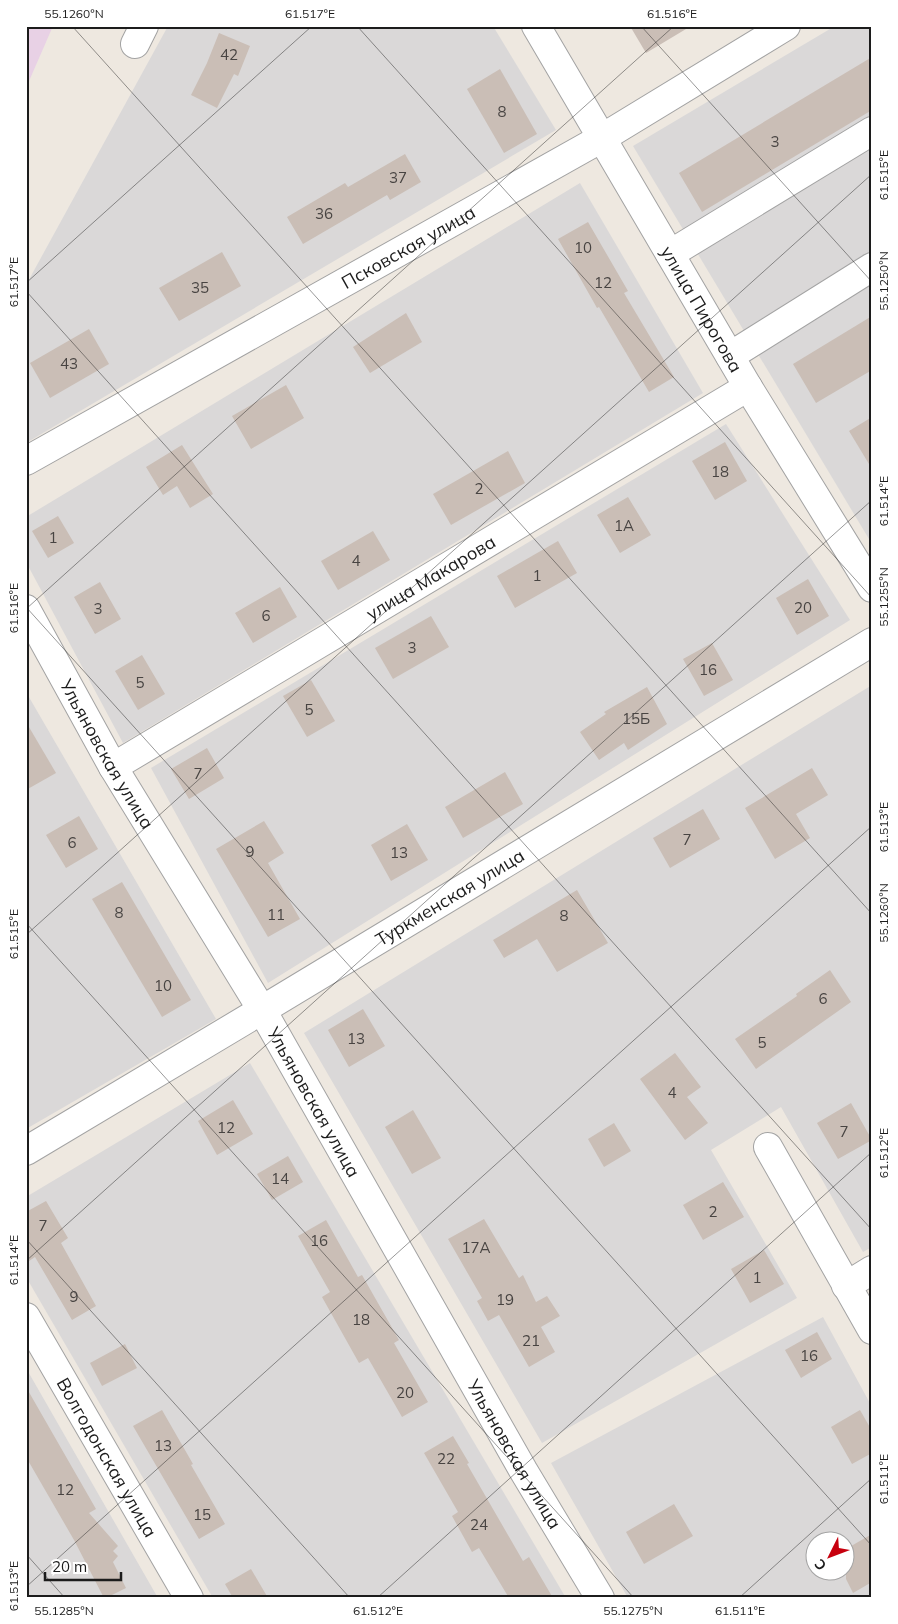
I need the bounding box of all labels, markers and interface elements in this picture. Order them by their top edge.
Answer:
text: 55.1260°N [44,6,104,21]
text: 61.517°E [285,6,335,21]
text: 61.516°E [647,6,697,21]
house number: 42 [220,45,238,64]
house number: 8 [497,102,507,121]
house number: 3 [770,132,780,151]
text: 61.515°E [876,150,891,200]
house number: 37 [389,168,407,187]
street label: Псковская улица [337,200,479,293]
house number: 36 [315,204,333,223]
house number: 10 [574,238,592,257]
street label: улица Пирогова [656,242,748,376]
text: 55.1250°N [876,251,891,311]
text: 61.517°E [6,257,21,307]
house number: 12 [594,273,612,292]
house number: 35 [191,278,209,297]
house number: 43 [60,354,78,373]
house number: 18 [711,462,729,481]
text: 61.514°E [876,476,891,526]
house number: 2 [474,479,484,498]
house number: 1А [614,516,634,535]
house number: 1 [48,528,58,547]
street label: улица Макарова [362,529,499,625]
house number: 4 [351,551,361,570]
house number: 1 [532,566,542,585]
text: 55.1255°N [876,567,891,627]
text: 61.516°E [6,583,21,633]
house number: 20 [794,598,812,617]
house number: 3 [93,599,103,618]
house number: 6 [261,606,271,625]
house number: 3 [407,638,417,657]
house number: 16 [699,660,717,679]
house number: 5 [135,673,145,692]
street label: Ульяновская улица [55,674,160,833]
house number: 5 [304,700,314,719]
house number: 15Б [622,709,650,728]
house number: 7 [193,764,203,783]
text: 61.513°E [876,802,891,852]
house number: 7 [682,830,692,849]
house number: 6 [67,833,77,852]
house number: 9 [245,842,255,861]
street label: Туркменская улица [371,843,528,951]
house number: 13 [390,843,408,862]
text: 55.1260°N [876,883,891,943]
house number: 8 [114,903,124,922]
house number: 11 [267,905,285,924]
house number: 8 [559,906,569,925]
text: 61.515°E [6,909,21,959]
house number: 10 [154,976,172,995]
house number: 6 [818,989,828,1008]
street label: Ульяновская улица [262,1022,366,1181]
house number: 13 [347,1029,365,1048]
house number: 5 [757,1033,767,1052]
house number: 4 [667,1083,677,1102]
house number: 12 [217,1118,235,1137]
house number: 7 [839,1122,849,1141]
text: 61.512°E [876,1128,891,1178]
house number: 14 [271,1169,289,1188]
house number: 2 [708,1202,718,1221]
house number: 7 [38,1216,48,1235]
house number: 16 [310,1231,328,1250]
text: 61.514°E [6,1235,21,1285]
house number: 17А [461,1238,491,1257]
house number: 1 [752,1268,762,1287]
house number: 9 [69,1287,79,1306]
house number: 19 [496,1290,514,1309]
house number: 18 [352,1310,370,1329]
house number: 21 [522,1331,540,1350]
house number: 16 [800,1346,818,1365]
street label: Волгодонская улица [52,1373,163,1541]
street label: Ульяновская улица [462,1374,567,1533]
house number: 20 [396,1383,414,1402]
house number: 13 [154,1436,172,1455]
house number: 22 [437,1449,455,1468]
text: 61.511°E [876,1454,891,1504]
house number: 12 [56,1480,74,1499]
house number: 15 [193,1505,211,1524]
house number: 24 [470,1515,488,1534]
north arrow [806,1532,856,1582]
scale bar [45,1549,121,1581]
text: С [810,1555,830,1574]
text: 20 m [52,1557,87,1576]
text: 61.513°E [6,1561,21,1611]
text: 55.1285°N [34,1603,94,1618]
text: 61.512°E [353,1603,403,1618]
text: 55.1275°N [603,1603,663,1618]
text: 61.511°E [715,1603,765,1618]

